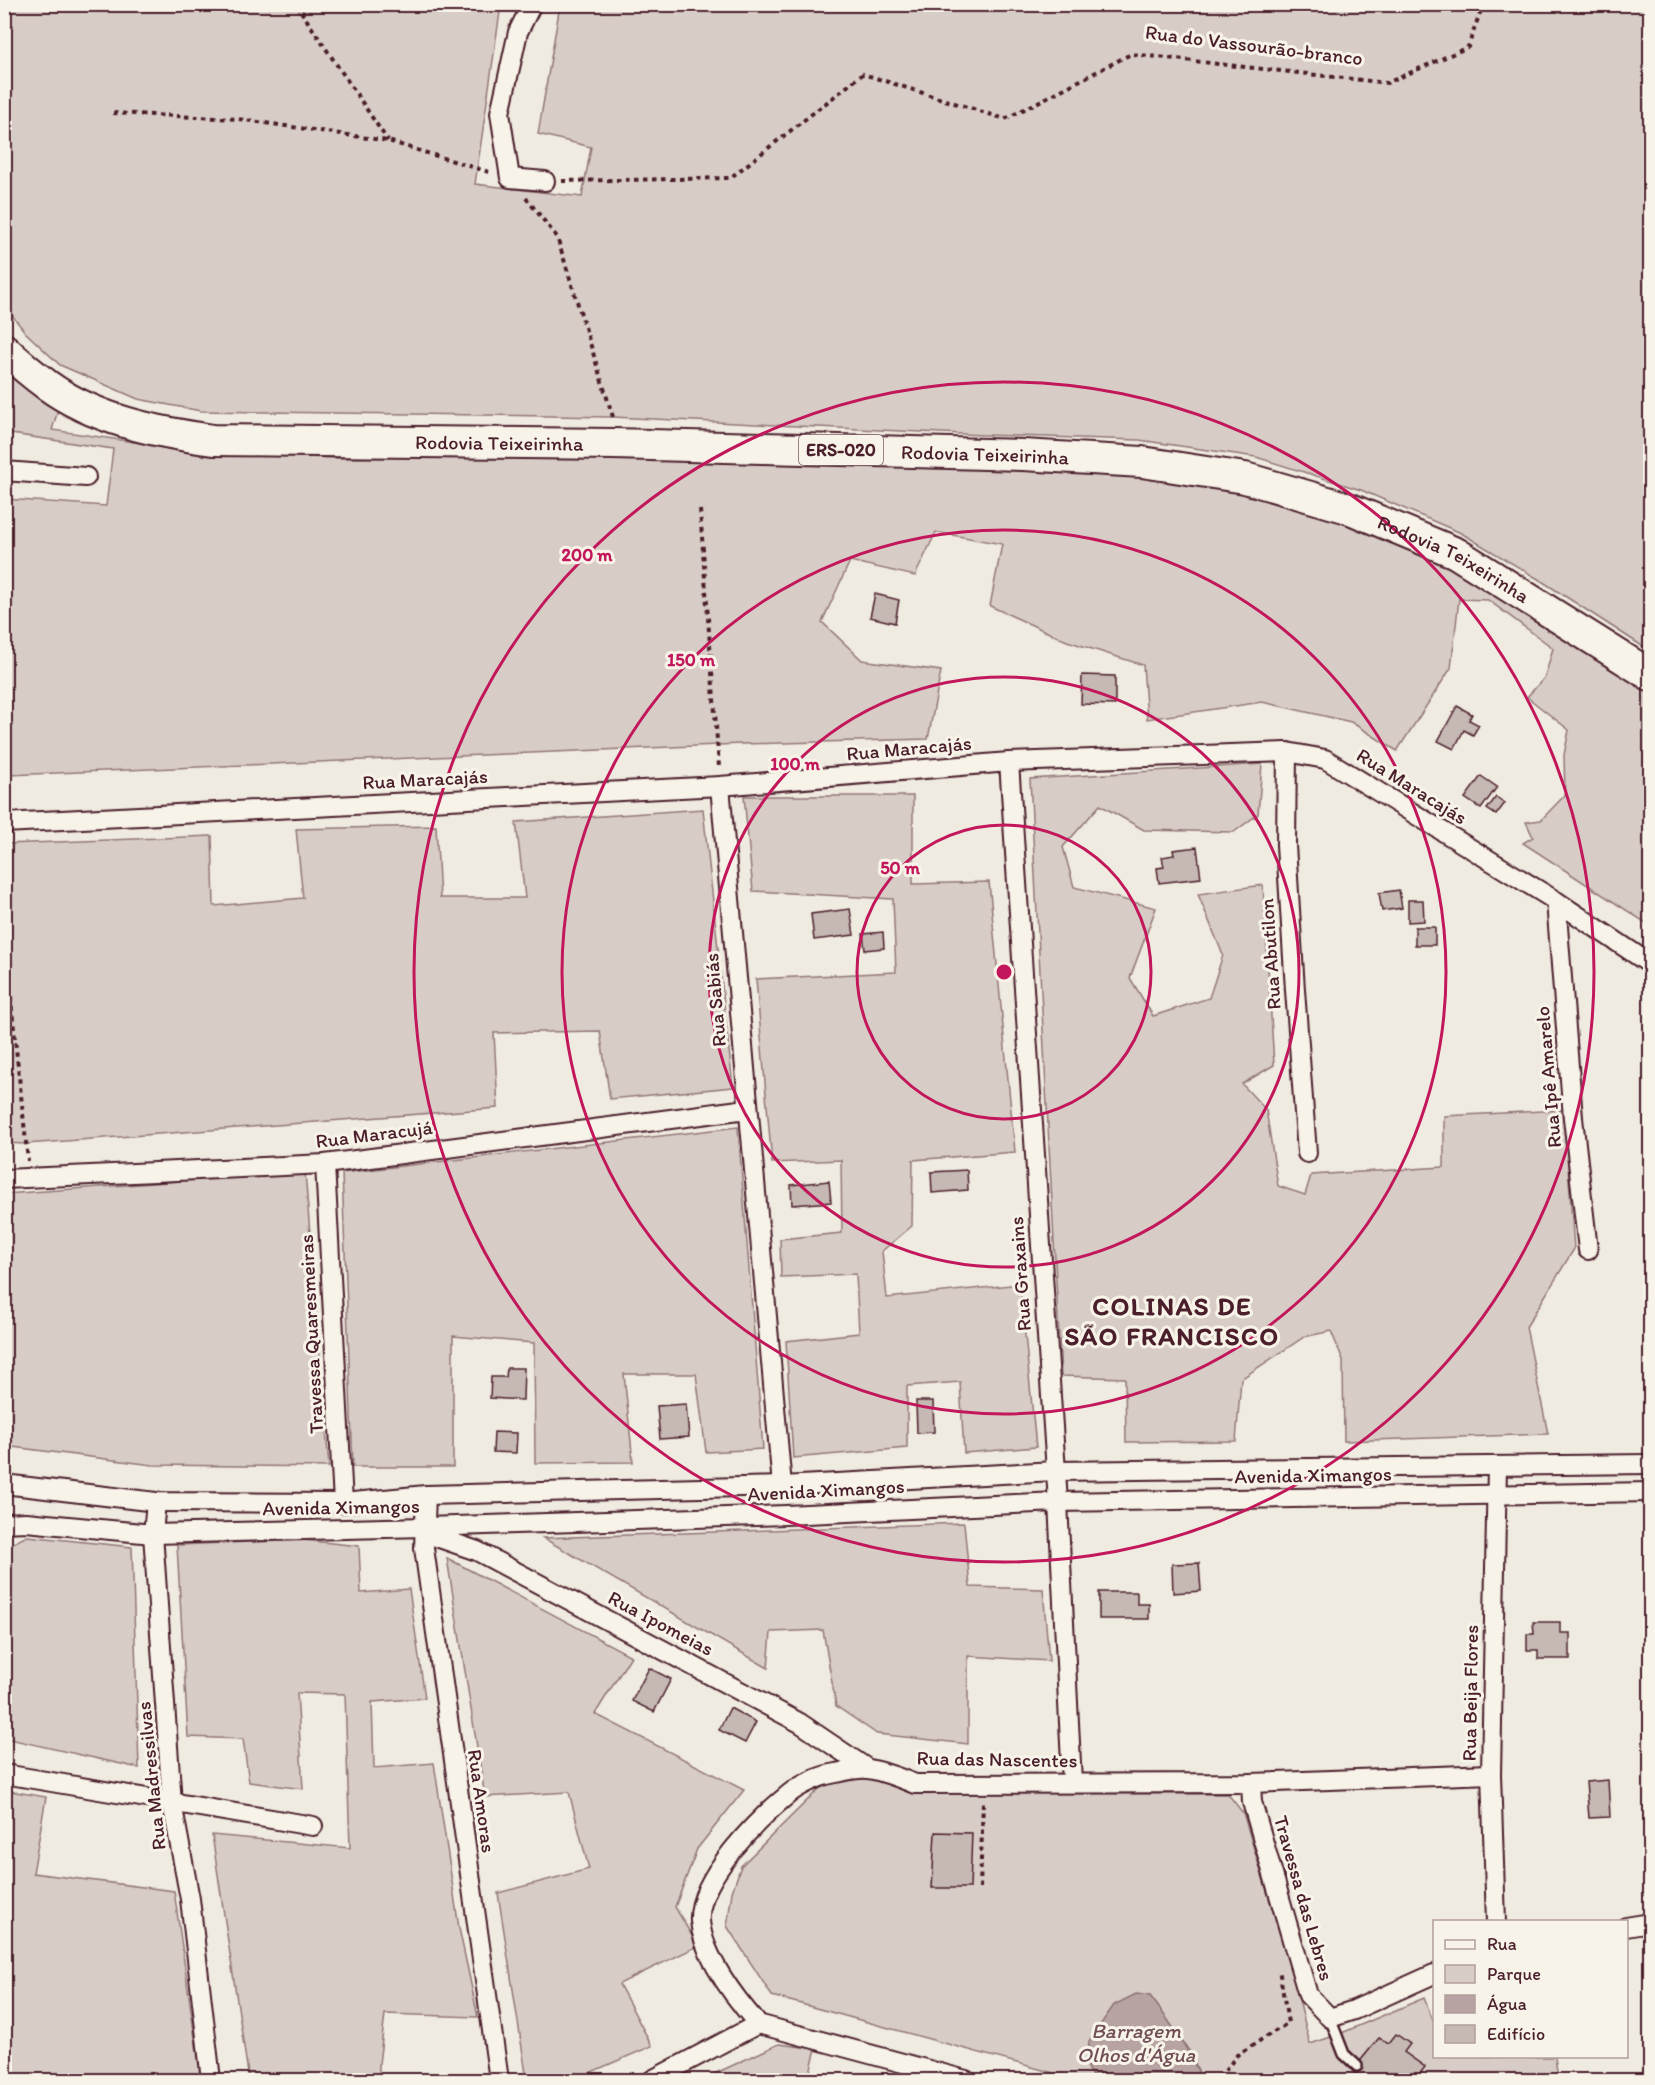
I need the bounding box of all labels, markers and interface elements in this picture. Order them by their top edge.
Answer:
street label: Rua do Vassourão-branco [1144,20,1364,70]
street label: Rodovia Teixeirinha [415,430,584,456]
road number: ERS-020 [799,435,883,465]
street label: Rodovia Teixeirinha [901,440,1070,470]
street label: Rodovia Teixeirinha [1374,510,1534,608]
text: 200 m [562,544,613,566]
text: 150 m [667,649,716,671]
street label: Rua Maracajás [845,731,973,765]
street label: Rua Maracajás [1352,743,1472,829]
text: 100 m [770,753,821,775]
street label: Rua Maracajás [362,764,488,794]
text: 50 m [880,857,921,879]
street label: Rua Abutilon [1254,898,1286,1010]
street label: Rua Sabiás [699,952,731,1048]
centre of rings [994,962,1014,982]
street label: Rua Ipê Amarelo [1530,1005,1566,1149]
street label: Rua Maracujá [314,1115,434,1153]
street label: Rua Graxains [1004,1216,1036,1332]
street label: Travessa Quaresmeiras [294,1234,328,1434]
district label: COLINAS DE SÃO FRANCISCO [1064,1290,1280,1352]
street label: Avenida Ximangos [1234,1462,1392,1488]
street label: Avenida Ximangos [747,1474,905,1506]
street label: Avenida Ximangos [262,1494,420,1520]
street label: Rua Ipomeias [604,1585,718,1661]
street label: Rua Beija Flores [1457,1624,1483,1761]
street label: Rua Madressilvas [131,1700,171,1852]
street label: Rua das Nascentes [916,1746,1078,1772]
street label: Rua Amoras [463,1748,501,1854]
street label: Travessa das Lebres [1269,1813,1339,1983]
legend [1433,1920,1628,2058]
text: Rua [1487,1933,1517,1955]
text: Parque [1487,1963,1541,1985]
text: Água [1487,1993,1527,2015]
water label: Barragem Olhos d'Água [1077,2018,1196,2067]
text: Edifício [1487,2023,1545,2045]

